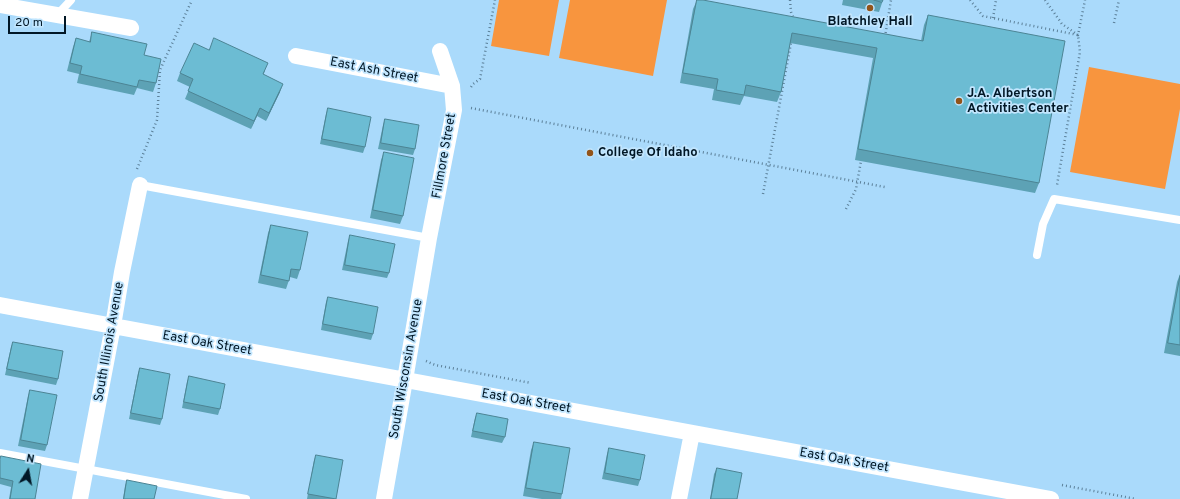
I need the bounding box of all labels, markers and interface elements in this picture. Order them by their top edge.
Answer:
marker: Blatchley Hall [865,3,875,13]
scale bar [10,8,68,34]
place label: Blatchley Hall [827,14,913,30]
text: 20 m [15,15,43,31]
street label: East Ash Street [329,55,419,87]
place label: J.A. Albertson Activities Center [967,86,1069,117]
marker: J.A. Albertson Activities Center [954,96,964,106]
street label: Fillmore Street [430,112,460,200]
place label: College Of Idaho [598,145,698,161]
marker: College Of Idaho [585,148,595,158]
street label: South Illinois Avenue [92,281,128,403]
street label: South Wisconsin Avenue [387,298,427,440]
street label: East Oak Street [161,328,253,360]
street label: East Oak Street [480,386,572,418]
street label: East Oak Street [798,445,890,477]
north arrow [8,451,48,491]
text: N [25,452,36,467]

